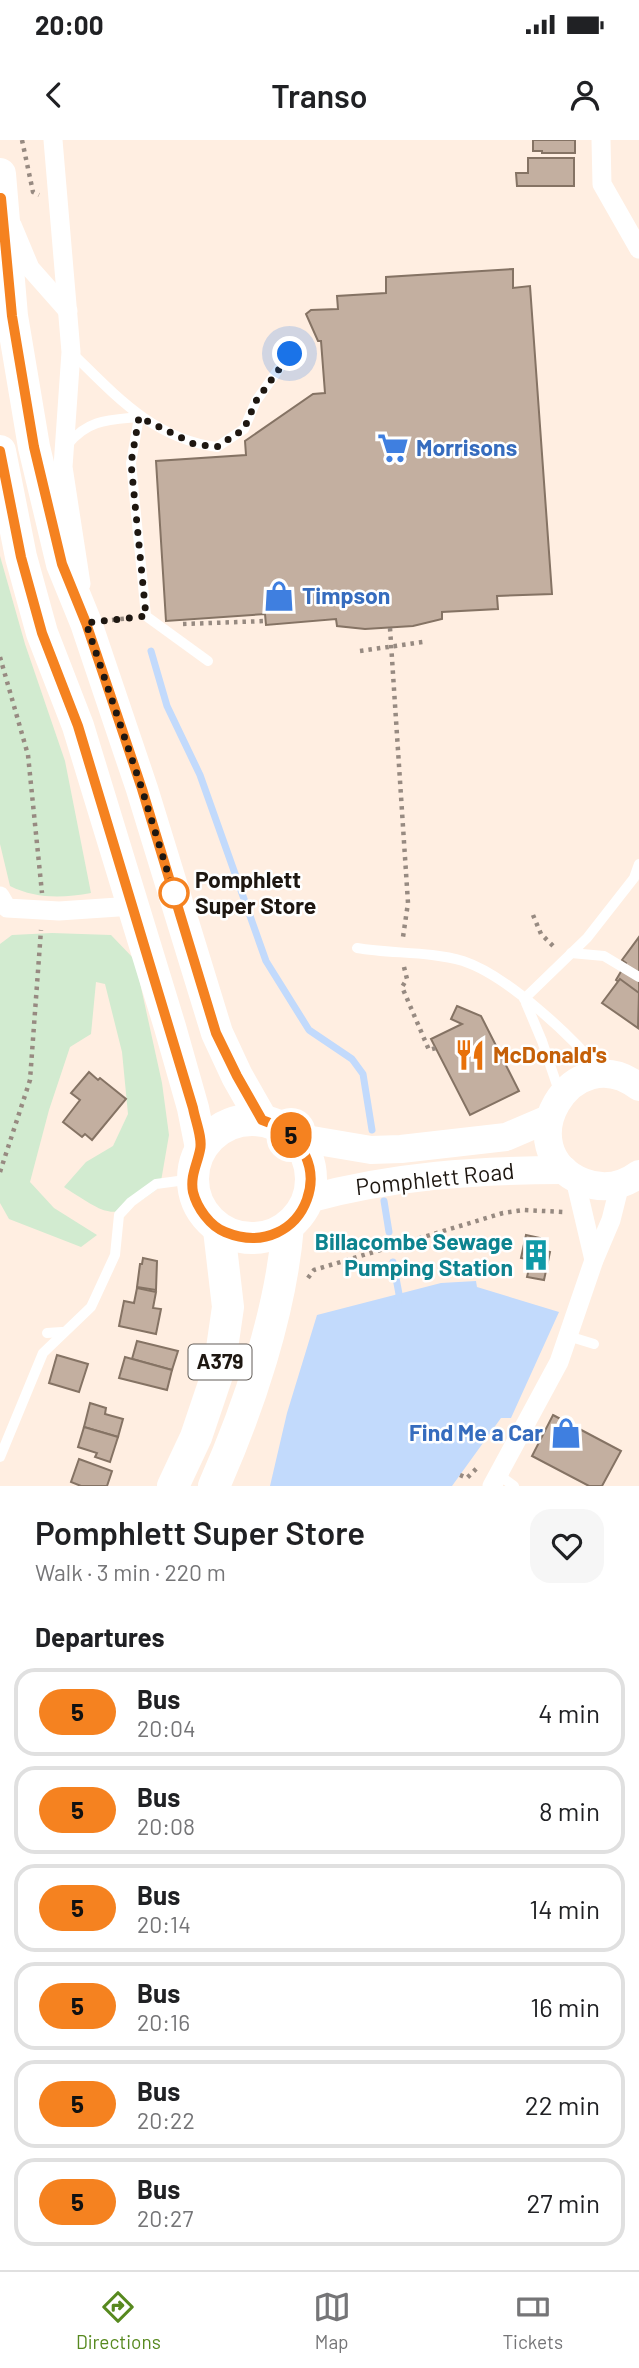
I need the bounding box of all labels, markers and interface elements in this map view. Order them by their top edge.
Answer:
text: 20:00 [35,9,103,40]
icon: back [35,76,73,114]
text: Transo [271,76,368,114]
icon: person [566,76,604,114]
your location [272,336,307,371]
supermarket icon: Morrisons [376,431,410,465]
place label: Morrisons [416,433,517,461]
shop icon: Timpson [262,579,296,613]
place label: Timpson [302,581,390,609]
place label: Pomphlett Super Store [195,865,316,919]
marker: Pomphlett Super Store [159,878,189,908]
restaurant icon: McDonald's [453,1038,487,1072]
place label: McDonald's [493,1040,607,1068]
line badge: 5 [268,1112,314,1158]
text: 5 [285,1120,297,1149]
street label: Pomphlett Road [354,1156,516,1200]
place label: Billacombe Sewage Pumping Station [315,1227,513,1281]
building icon: Billacombe Sewage Pumping Station [519,1238,553,1272]
road number: A379 [188,1344,252,1380]
shop icon: Find Me a Car [549,1416,583,1450]
place label: Find Me a Car [409,1418,543,1446]
button: heart [530,1509,604,1583]
text: Pomphlett Super Store [35,1512,365,1552]
text: Walk · 3 min · 220 m [35,1558,226,1586]
text: Departures [35,1621,165,1652]
text: Bus [137,1683,180,1714]
text: 5 [71,1697,84,1726]
text: 4 min [538,1697,600,1728]
text: 20:04 [137,1714,196,1742]
text: Bus [137,1781,180,1812]
text: 5 [71,1795,84,1824]
text: 8 min [539,1795,600,1826]
text: 20:08 [137,1812,195,1840]
text: Bus [137,1879,180,1910]
text: 5 [71,1893,84,1922]
text: 14 min [529,1893,600,1924]
text: 20:14 [137,1910,191,1938]
text: Bus [137,1977,180,2008]
text: 5 [71,1991,84,2020]
text: 16 min [530,1991,600,2022]
text: 20:16 [137,2008,190,2036]
text: Bus [137,2075,180,2106]
text: 5 [71,2089,84,2118]
text: 22 min [525,2089,600,2120]
text: 20:22 [137,2106,195,2134]
text: Bus [137,2173,180,2204]
text: 5 [71,2187,84,2216]
text: 27 min [526,2187,600,2218]
text: 20:27 [137,2204,193,2232]
tab: Directions [76,2288,161,2353]
tab: Map [313,2288,351,2353]
tab: Tickets [503,2288,563,2353]

